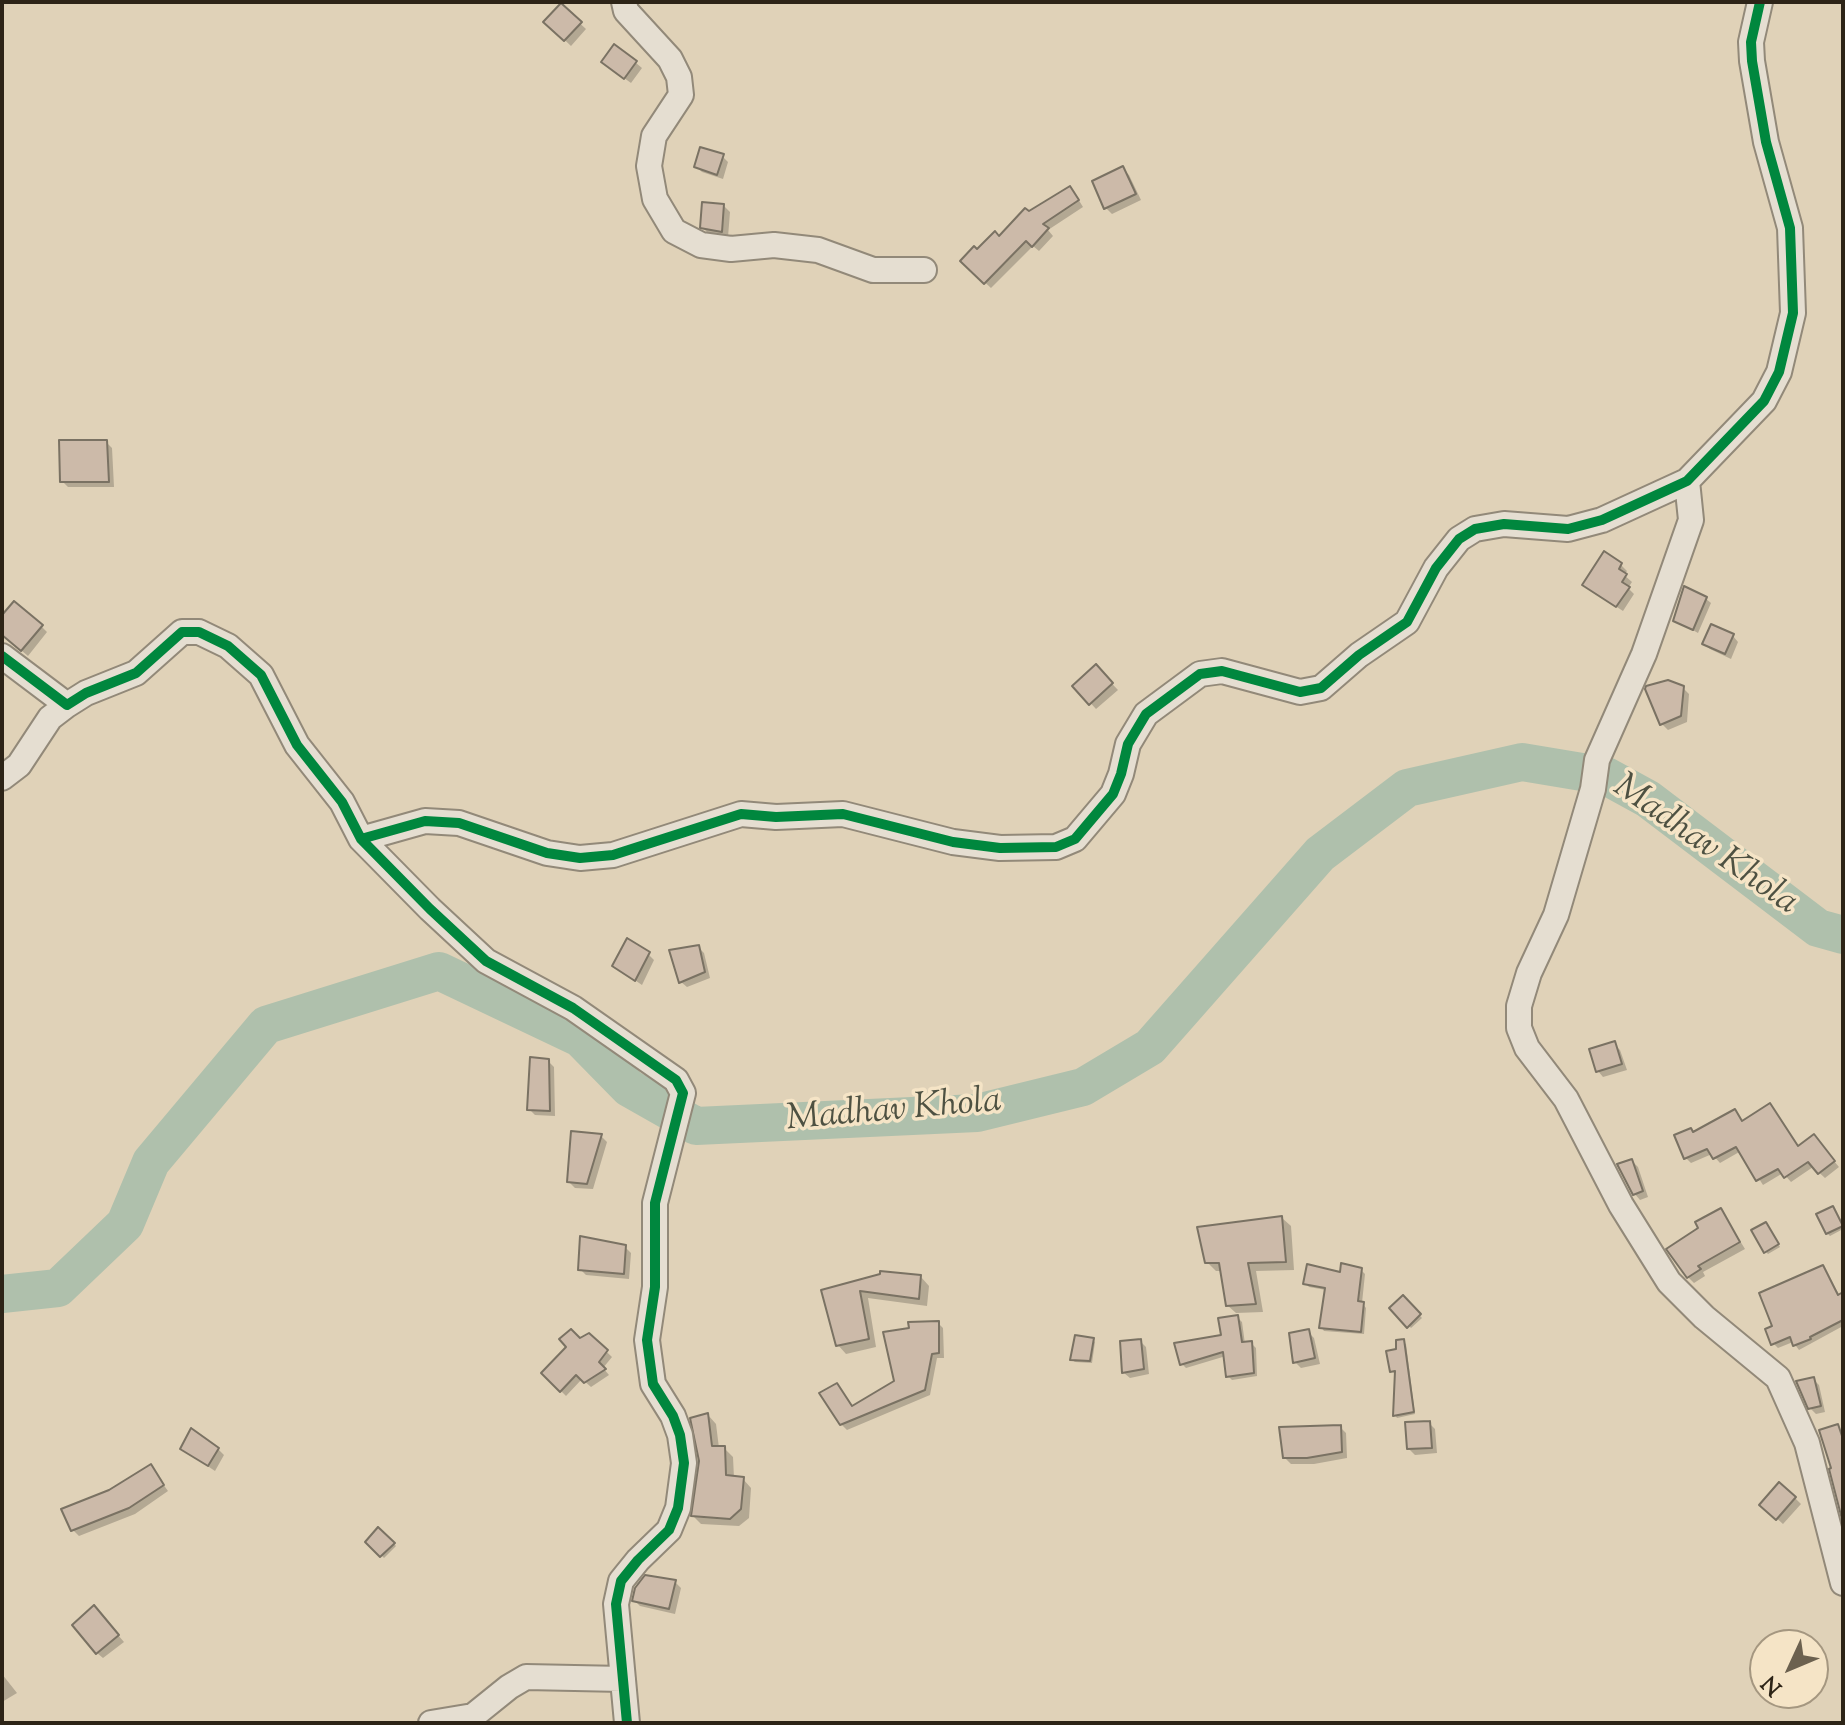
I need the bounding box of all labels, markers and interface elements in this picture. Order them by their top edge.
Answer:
water label: Madhav Khola [1603,767,1805,927]
water label: Madhav Khola [785,1082,1003,1144]
north arrow [1749,1629,1829,1709]
text: N [1756,1667,1791,1702]

